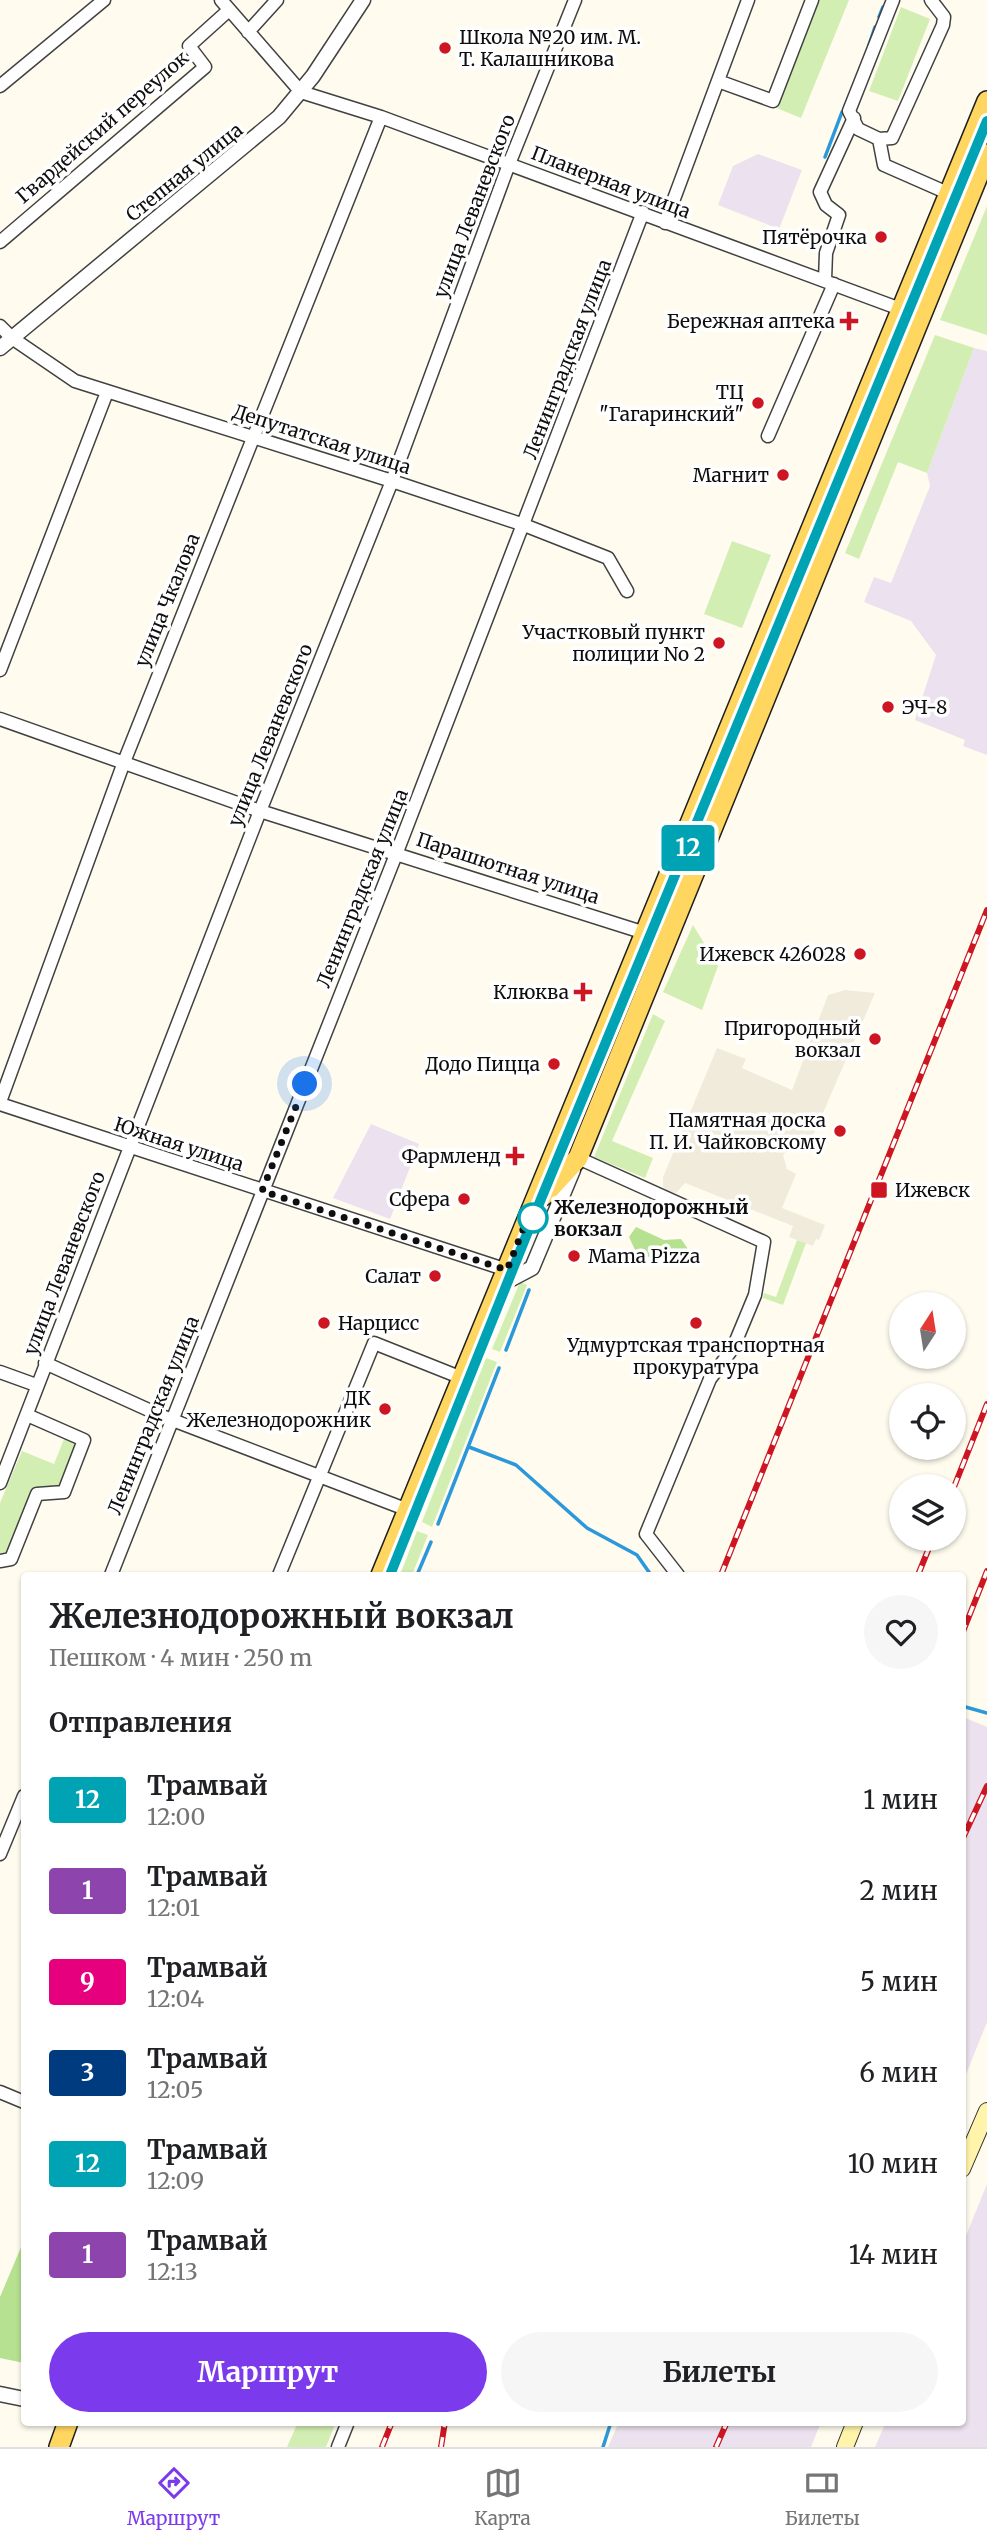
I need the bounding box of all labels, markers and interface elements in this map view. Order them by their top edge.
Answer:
place label: Школа №20 им. М. Т. Калашникова [459,25,641,71]
marker: Школа №20 им. М. Т. Калашникова [437,40,453,56]
street label: Гвардейский переулок [11,46,193,208]
street label: улица Леваневского [428,111,520,301]
street label: Степная улица [121,118,247,226]
street label: Планерная улица [528,141,694,223]
place label: Пятёрочка [762,225,867,249]
marker: Пятёрочка [873,229,889,245]
street label: Ленинградская улица [518,256,616,462]
place label: Бережная аптека [667,309,835,333]
marker: Бережная аптека [841,313,857,329]
place label: ТЦ "Гагаринский" [599,380,744,426]
marker: ТЦ "Гагаринский" [750,395,766,411]
street label: Депутатская улица [230,399,414,479]
place label: Магнит [693,463,769,487]
marker: Магнит [775,467,791,483]
street label: улица Чкалова [129,530,205,670]
place label: Участковый пункт полиции No 2 [522,620,705,666]
marker: Участковый пункт полиции No 2 [711,635,727,651]
street label: улица Леваневского [222,640,318,830]
place label: ЭЧ-8 [902,695,947,719]
marker: ЭЧ-8 [880,699,896,715]
street label: Ленинградская улица [311,785,413,991]
line badge: 12 [656,825,720,871]
street label: Парашютная улица [413,827,603,909]
text: 12 [675,832,701,863]
place label: Ижевск 426028 [699,942,846,966]
marker: Ижевск 426028 [852,946,868,962]
place label: Клюква [493,980,569,1004]
marker: Клюква [575,984,591,1000]
place label: Пригородный вокзал [724,1016,861,1062]
marker: Пригородный вокзал [867,1031,883,1047]
place label: Додо Пицца [425,1052,540,1076]
marker: Додо Пицца [546,1056,562,1072]
your location [287,1066,322,1101]
place label: Памятная доска П. И. Чайковскому [649,1108,826,1154]
street label: Южная улица [111,1112,247,1176]
marker: Памятная доска П. И. Чайковскому [832,1123,848,1139]
place label: Фармленд [401,1144,501,1168]
marker: Фармленд [507,1148,523,1164]
street label: улица Леваневского [18,1168,110,1358]
place label: Ижевск [895,1178,970,1202]
marker: Ижевск [869,1180,889,1200]
place label: Сфера [389,1187,450,1211]
marker: Сфера [456,1191,472,1207]
place label: Железнодорожный вокзал [554,1195,749,1241]
marker: Железнодорожный вокзал [518,1203,548,1233]
place label: Mama Pizza [588,1244,700,1268]
marker: Mama Pizza [566,1248,582,1264]
place label: Салат [365,1264,421,1288]
marker: Салат [427,1268,443,1284]
north arrow [889,1292,966,1368]
map controls [889,1292,966,1551]
place label: Нарцисс [338,1311,419,1335]
street label: Ленинградская улица [102,1312,204,1518]
marker: Нарцисс [316,1315,332,1331]
marker: Удмуртская транспортная прокуратура [688,1315,704,1331]
place label: Удмуртская транспортная прокуратура [566,1333,825,1379]
button: locate [889,1383,966,1460]
place label: ДК Железнодорожник [186,1386,371,1432]
marker: ДК Железнодорожник [377,1401,393,1417]
button: layers [889,1474,966,1551]
button: heart [864,1595,938,1669]
text: Железнодорожный вокзал [49,1596,514,1637]
text: Пешком · 4 мин · 250 m [49,1643,312,1672]
text: Отправления [49,1706,232,1739]
text: Трамвай [147,1769,268,1802]
text: 1 мин [863,1783,938,1816]
text: 12 [75,1784,100,1815]
text: 12:00 [147,1802,205,1831]
text: Трамвай [147,1860,268,1893]
text: 2 мин [860,1874,938,1907]
text: 1 [82,1875,93,1906]
text: 12:01 [147,1893,200,1922]
text: Трамвай [147,1951,268,1984]
text: 5 мин [860,1965,938,1998]
text: 9 [80,1966,95,1997]
text: 12:04 [147,1984,204,2013]
text: Трамвай [147,2042,268,2075]
text: 6 мин [859,2056,938,2089]
text: 3 [81,2057,94,2088]
text: 12:05 [147,2075,203,2104]
text: Трамвай [147,2133,268,2166]
text: 10 мин [848,2147,938,2180]
text: 12 [75,2148,100,2179]
text: 12:09 [147,2166,204,2195]
text: Трамвай [147,2224,268,2257]
text: 14 мин [849,2238,938,2271]
text: 1 [82,2239,93,2270]
text: 12:13 [147,2257,198,2286]
button: Маршрут [49,2332,487,2412]
button: Билеты [501,2332,938,2412]
tab: Маршрут [127,2464,220,2530]
tab: Карта [474,2464,531,2530]
tab: Билеты [785,2464,860,2530]

